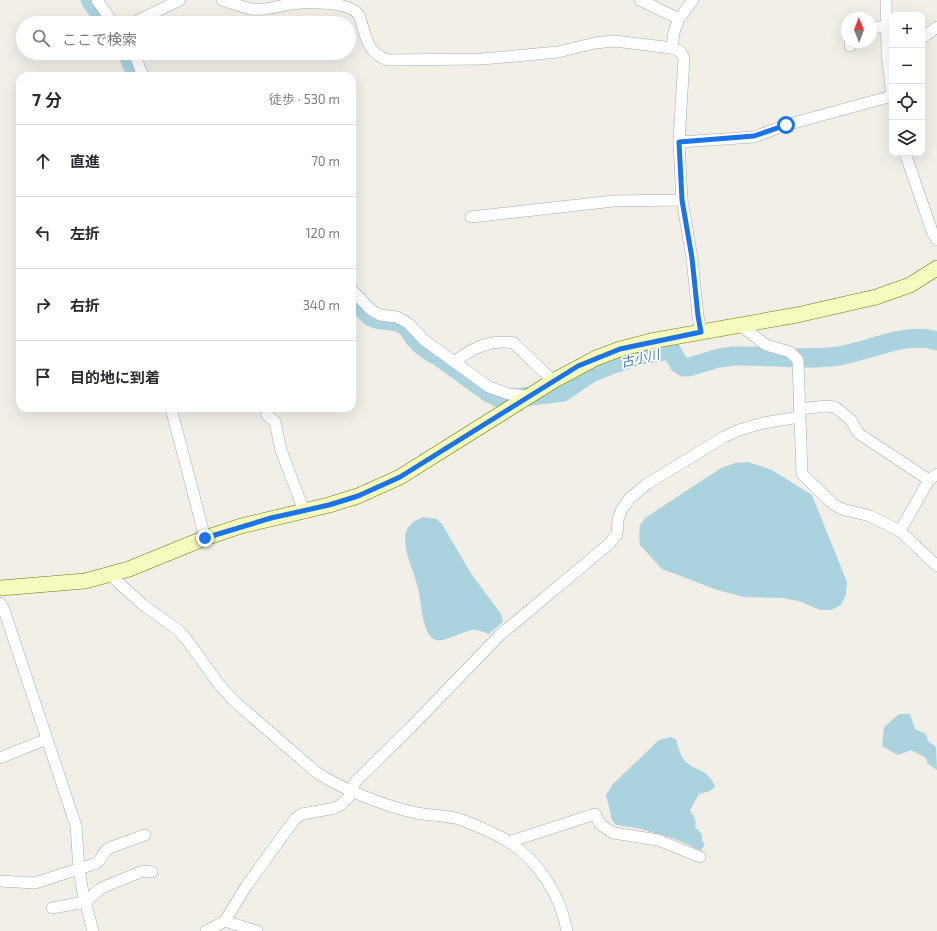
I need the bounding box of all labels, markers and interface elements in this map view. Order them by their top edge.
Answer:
north arrow [841,12,877,48]
map controls [889,12,925,156]
button: + [889,12,925,48]
search box [16,16,356,60]
icon: search [30,27,52,49]
text: ここで検索 [62,30,137,48]
button: − [889,48,925,84]
button: locate [889,84,925,120]
text: 7 分 [32,89,62,109]
text: 徒歩 · 530 m [269,91,340,107]
route start [777,116,795,134]
button: layers [889,120,925,156]
icon: ahead [32,150,54,172]
text: 直進 [70,152,100,170]
text: 70 m [311,153,340,169]
icon: left [32,222,54,244]
text: 左折 [70,224,100,242]
text: 120 m [305,225,340,241]
icon: right [32,294,54,316]
text: 右折 [70,296,100,314]
text: 340 m [303,297,340,313]
water label: 古小川 [619,345,663,370]
icon: arrive [32,366,54,388]
text: 目的地に到着 [70,368,160,386]
route end [196,529,214,547]

